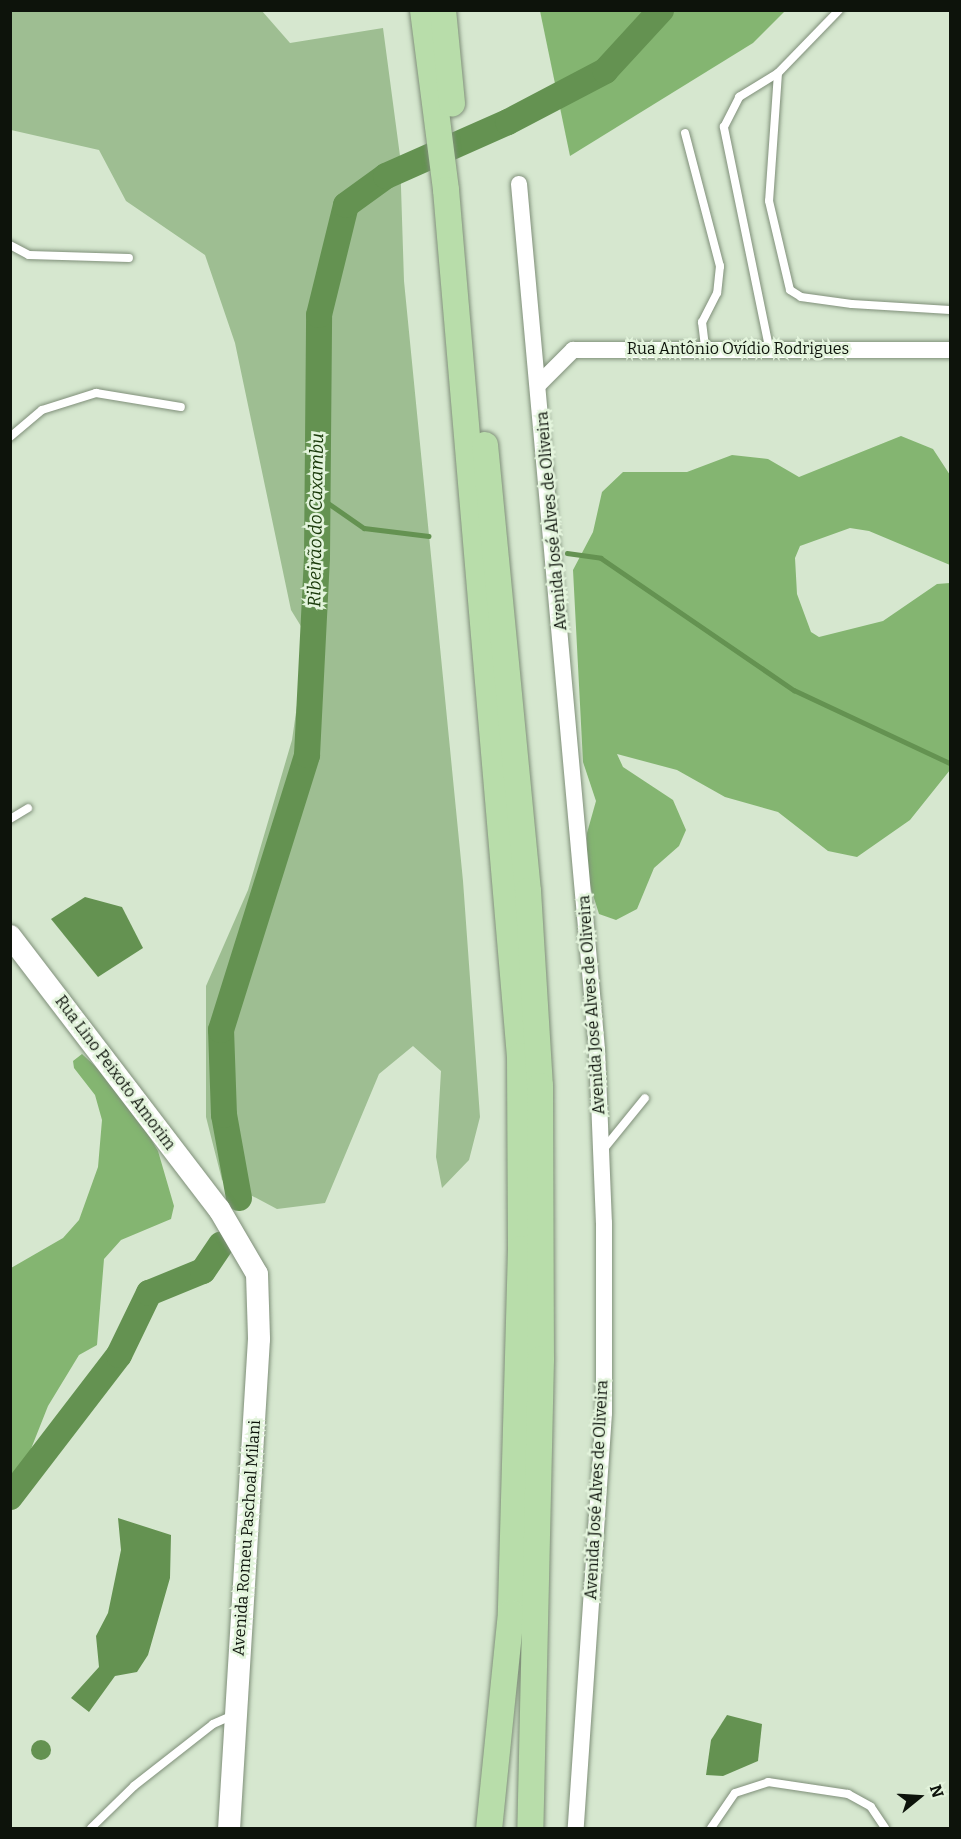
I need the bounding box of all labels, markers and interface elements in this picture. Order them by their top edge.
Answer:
street label: Rua Antônio Ovídio Rodrigues [627,339,849,359]
street label: Avenida José Alves de Oliveira [533,411,571,631]
water label: Ribeirão do Caxambu [304,433,328,607]
street label: Avenida José Alves de Oliveira [575,895,609,1115]
street label: Rua Lino Peixoto Amorim [51,992,179,1154]
street label: Avenida José Alves de Oliveira [582,1380,612,1600]
street label: Avenida Romeu Paschoal Milani [229,1419,265,1657]
north arrow [889,1767,949,1827]
text: N [926,1782,948,1800]

